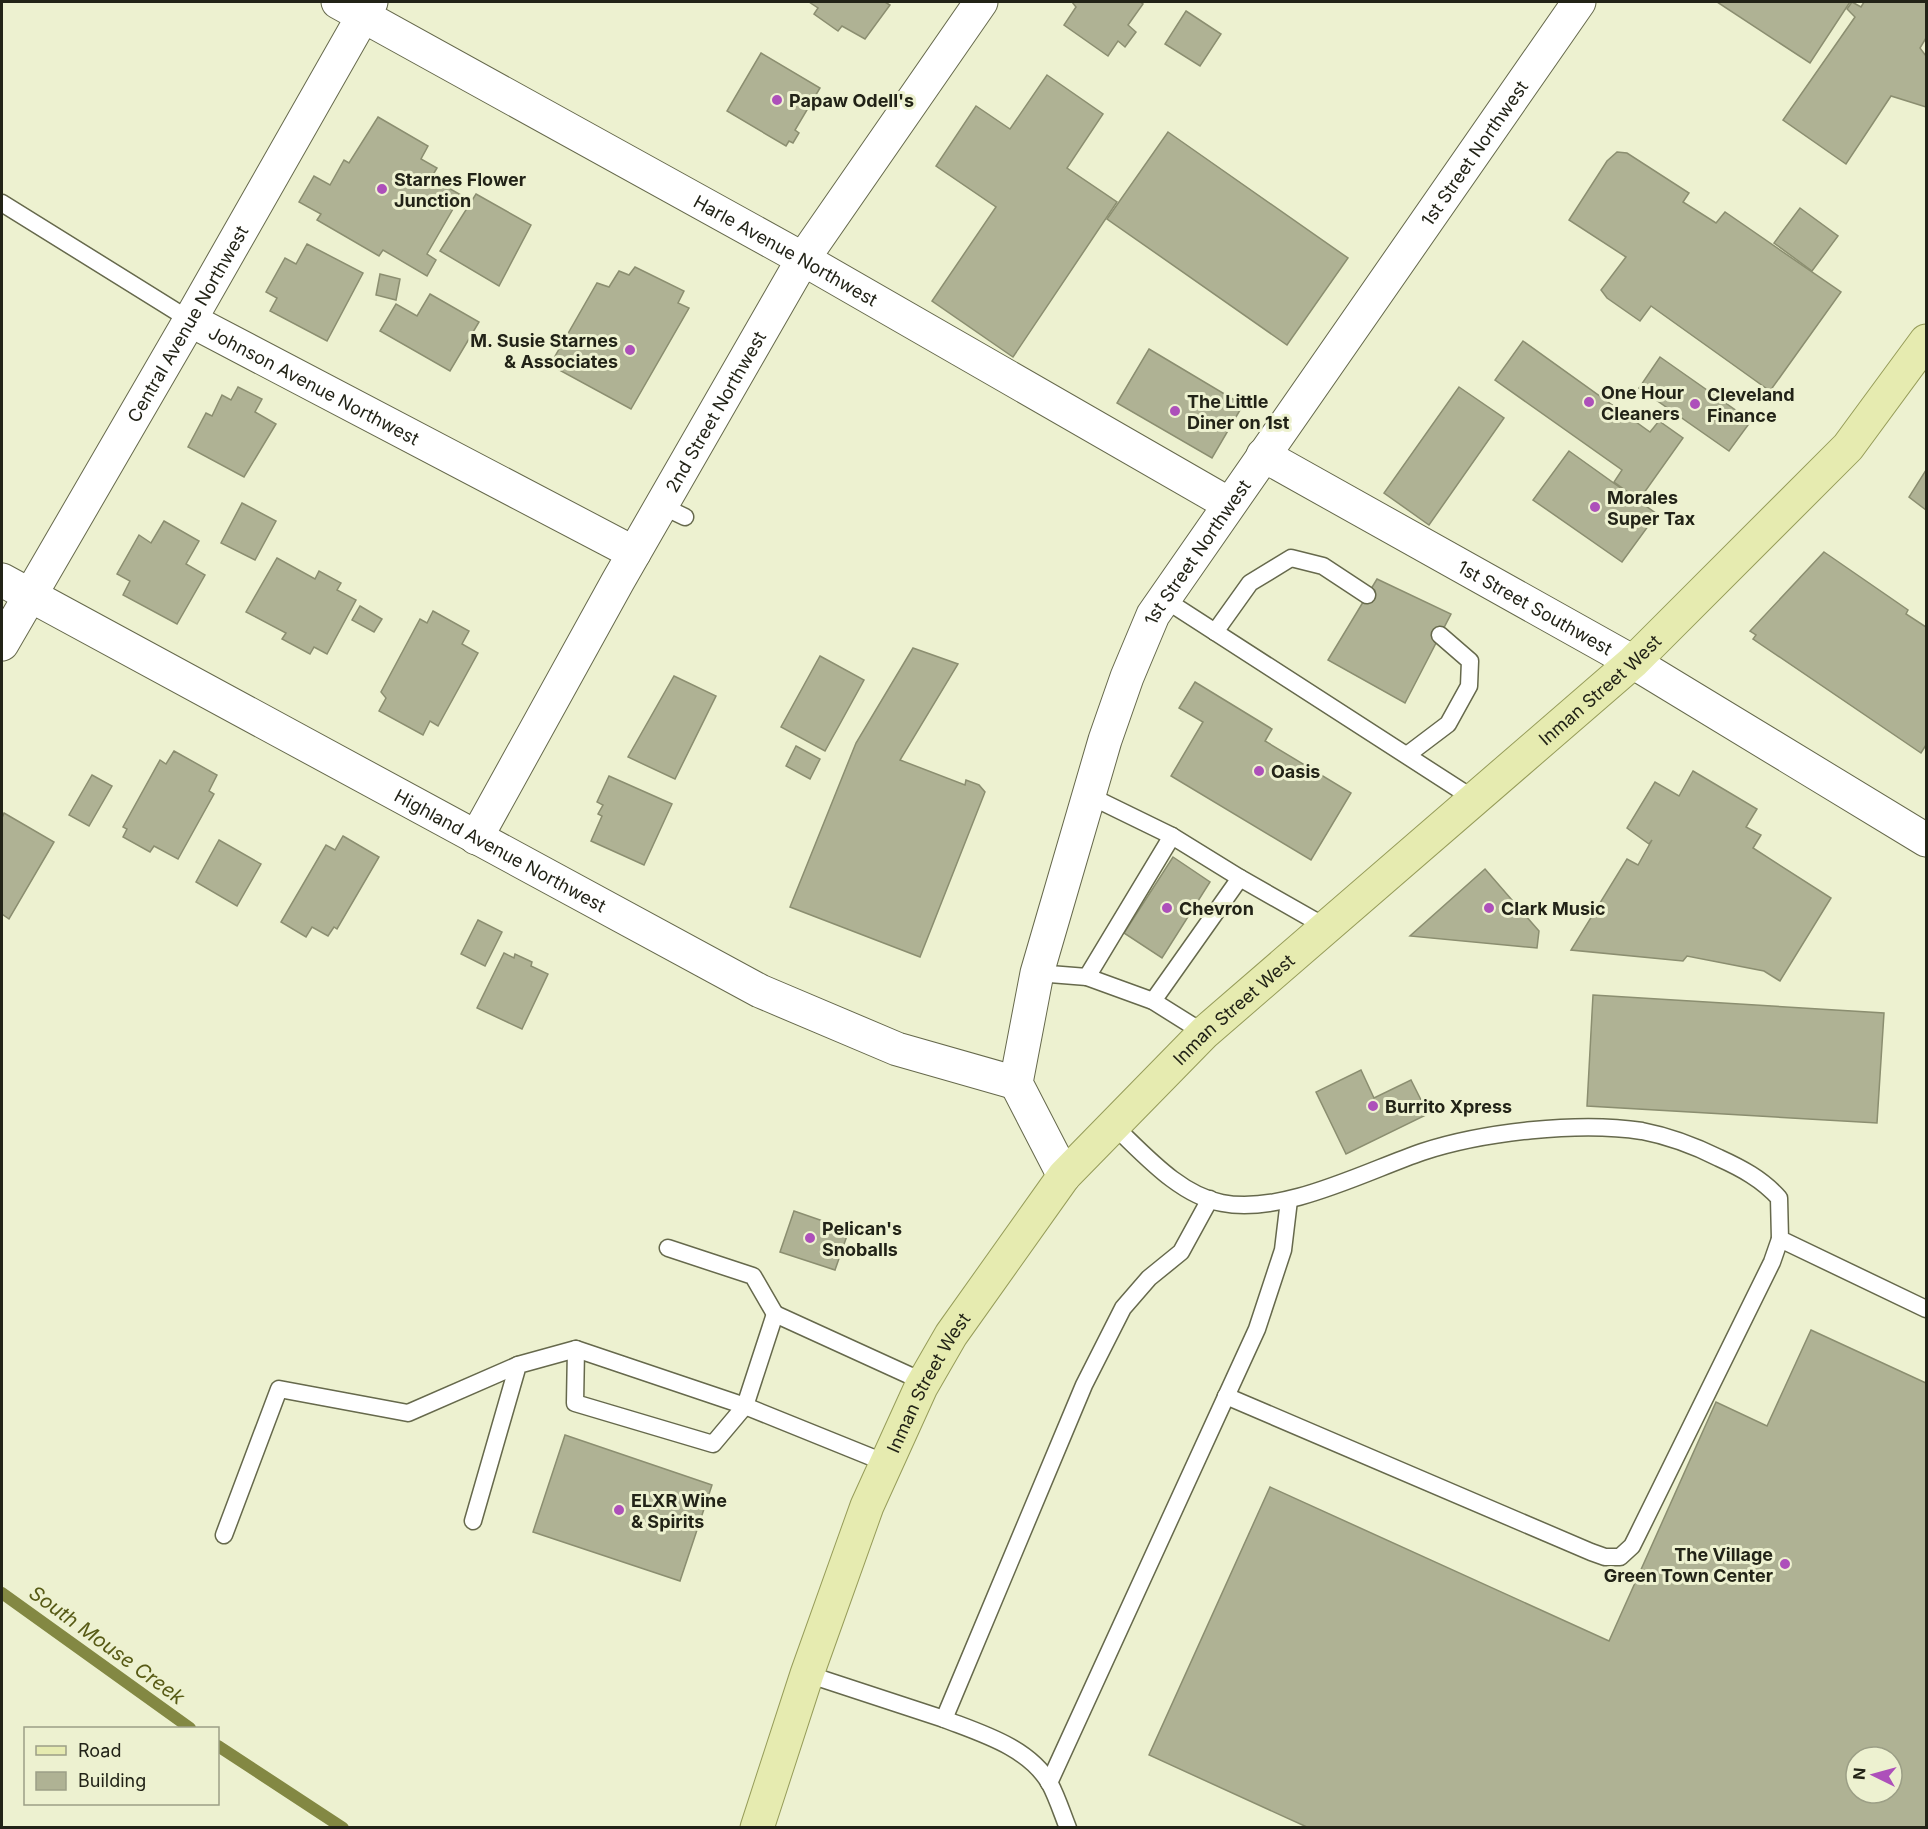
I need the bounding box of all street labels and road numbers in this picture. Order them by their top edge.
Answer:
street label: 1st Street Northwest [1416,76,1532,230]
street label: Harle Avenue Northwest [690,190,881,310]
street label: Central Avenue Northwest [123,222,252,426]
street label: Johnson Avenue Northwest [205,321,423,449]
street label: 2nd Street Northwest [661,327,770,496]
street label: 1st Street Northwest [1140,475,1255,628]
street label: 1st Street Southwest [1454,556,1616,659]
street label: Inman Street West [1534,630,1665,749]
street label: Highland Avenue Northwest [391,784,610,916]
street label: Inman Street West [1168,949,1298,1069]
street label: Inman Street West [882,1309,974,1456]

